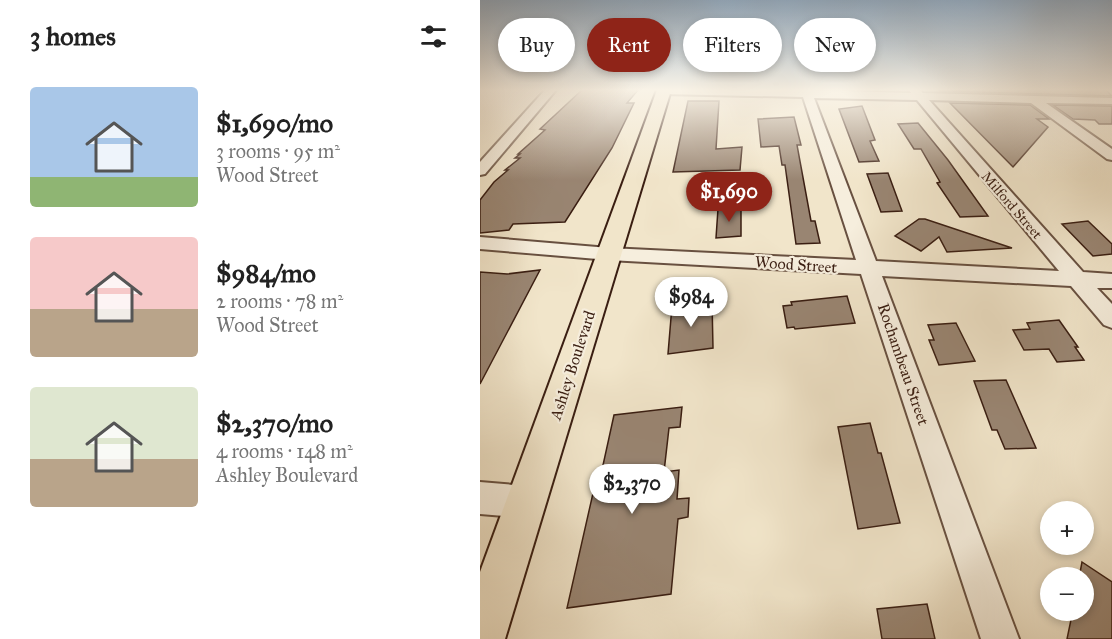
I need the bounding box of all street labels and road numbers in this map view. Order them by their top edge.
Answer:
street label: Milford Street [978,168,1046,243]
street label: Wood Street [754,252,838,277]
street label: Rochambeau Street [874,301,933,428]
street label: Ashley Boulevard [546,308,599,423]

